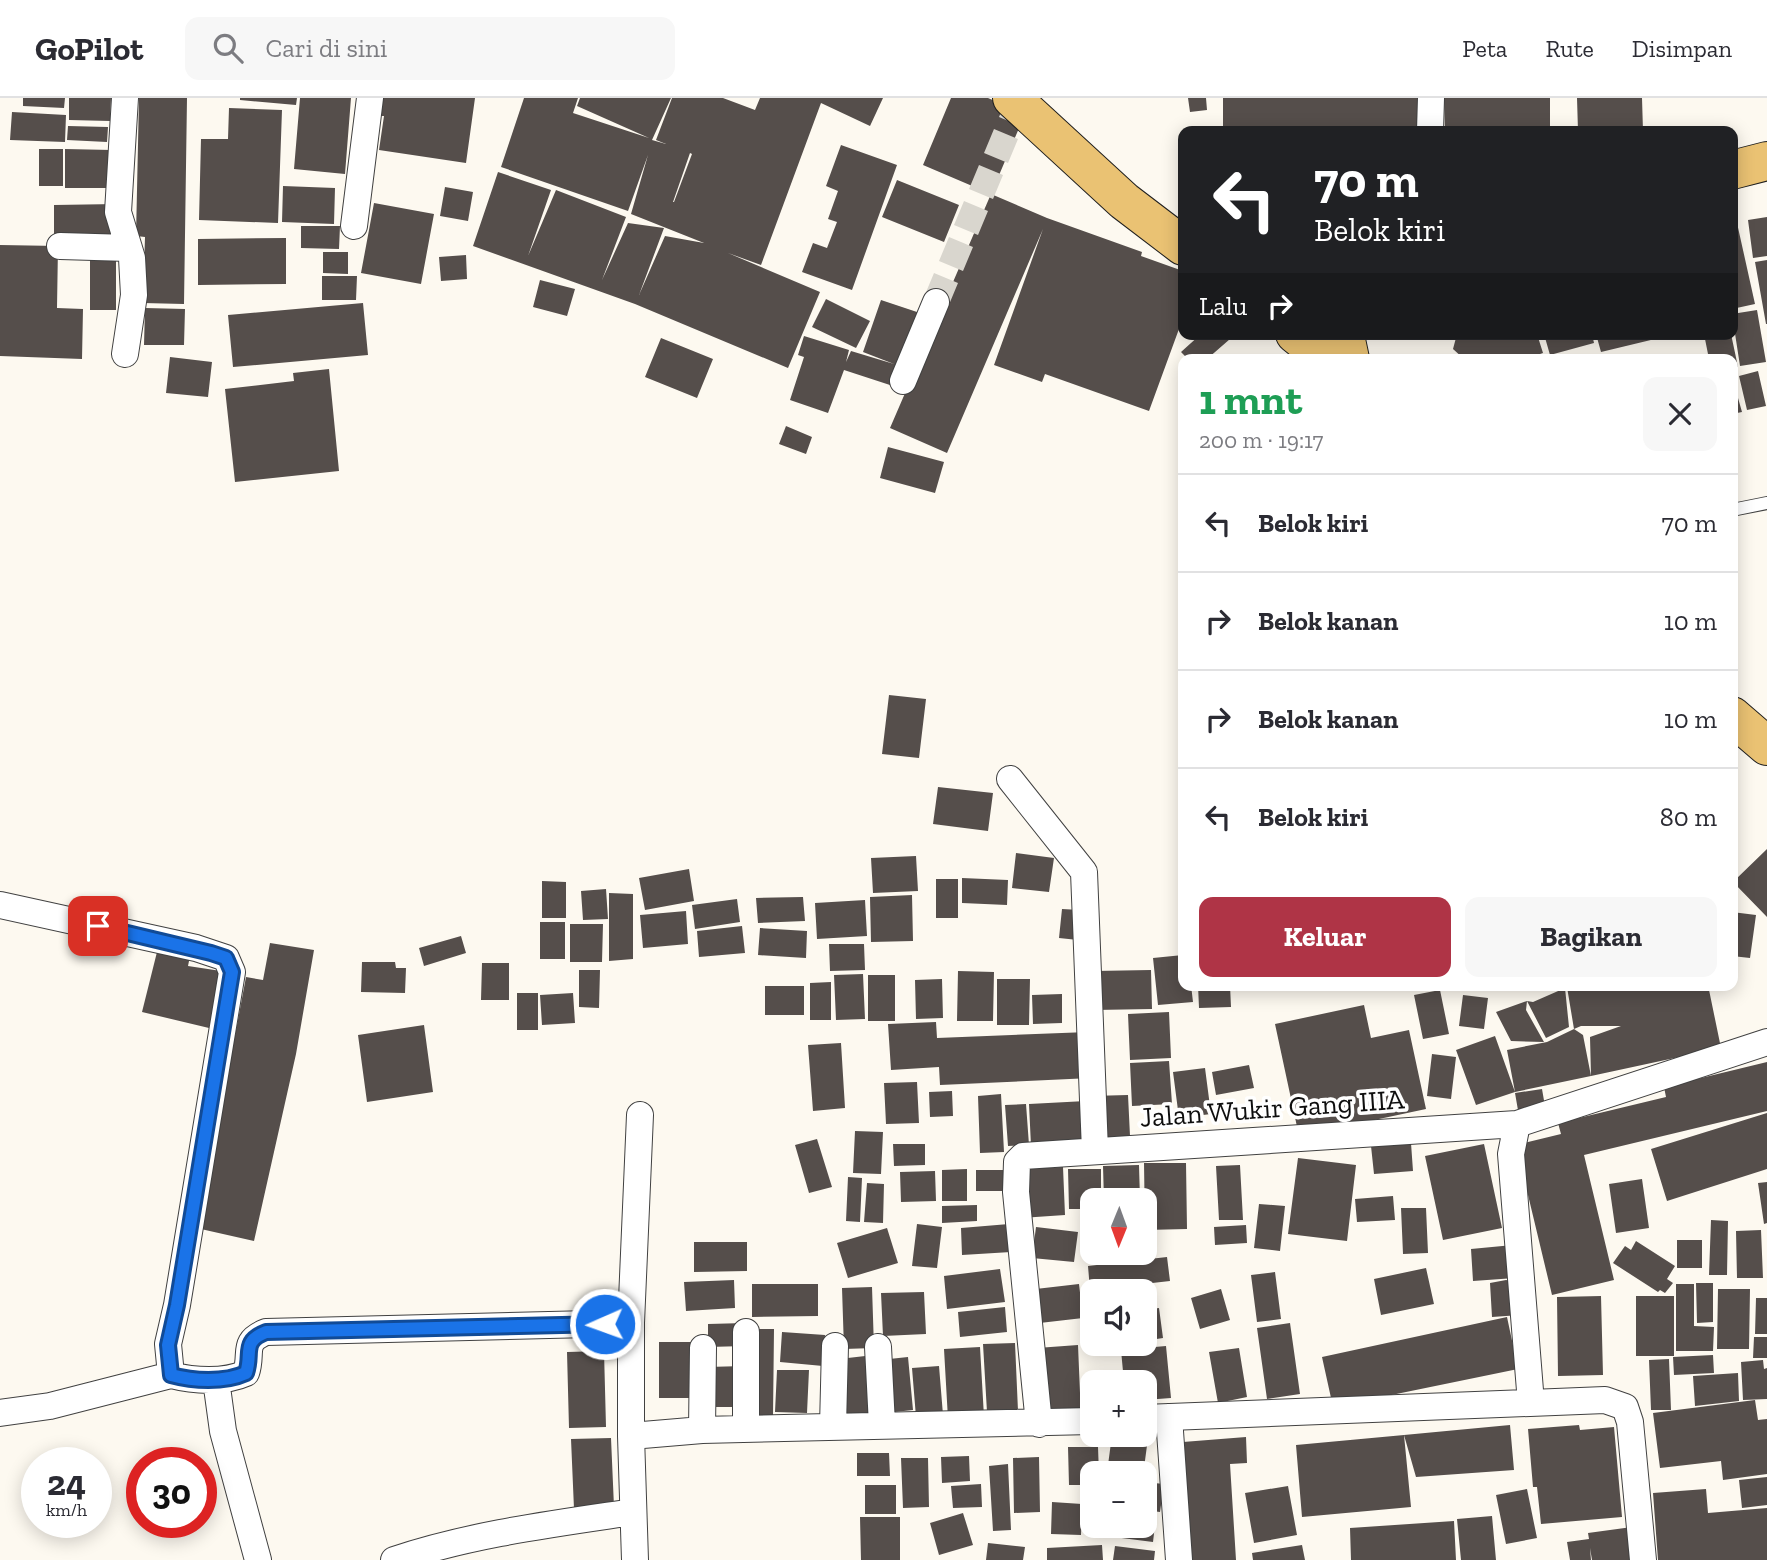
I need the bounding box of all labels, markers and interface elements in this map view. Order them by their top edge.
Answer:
search box [185,17,675,80]
text: GoPilot [35,29,143,68]
icon: search [209,29,247,67]
text: Cari di sini [265,32,387,64]
text: Peta [1462,34,1507,63]
text: Rute [1545,34,1594,63]
text: Disimpan [1632,34,1732,63]
text: 70 m [1314,151,1419,210]
icon: left [1199,154,1290,245]
text: Belok kiri [1314,211,1445,249]
icon: right [1261,287,1299,325]
text: Lalu [1199,290,1247,322]
text: 1 mnt [1199,374,1302,425]
button: close [1643,377,1717,451]
text: 200 m · 19:17 [1199,426,1323,454]
icon: left [1199,504,1237,542]
text: Belok kiri [1258,507,1368,539]
text: 70 m [1661,507,1717,539]
icon: right [1199,602,1237,640]
text: Belok kanan [1258,605,1399,637]
text: 10 m [1664,605,1717,637]
icon: right [1199,700,1237,738]
text: Belok kanan [1258,703,1399,735]
text: 10 m [1664,703,1717,735]
icon: left [1199,798,1237,836]
text: Belok kiri [1258,801,1368,833]
text: 80 m [1660,801,1717,833]
pin [68,896,128,956]
button: Keluar [1199,897,1451,977]
button: Bagikan [1465,897,1717,977]
icon: arrive [79,907,117,945]
street label: Jalan Wukir Gang IIIA [1139,1082,1406,1134]
north arrow [1080,1188,1157,1265]
map controls [1080,1188,1157,1538]
button: sound [1080,1279,1157,1356]
position arrow [568,1287,642,1361]
button: + [1080,1370,1157,1447]
speed limit sign: 30 [126,1447,217,1538]
button: − [1080,1461,1157,1538]
text: 24 [47,1462,86,1504]
text: km/h [46,1499,87,1521]

